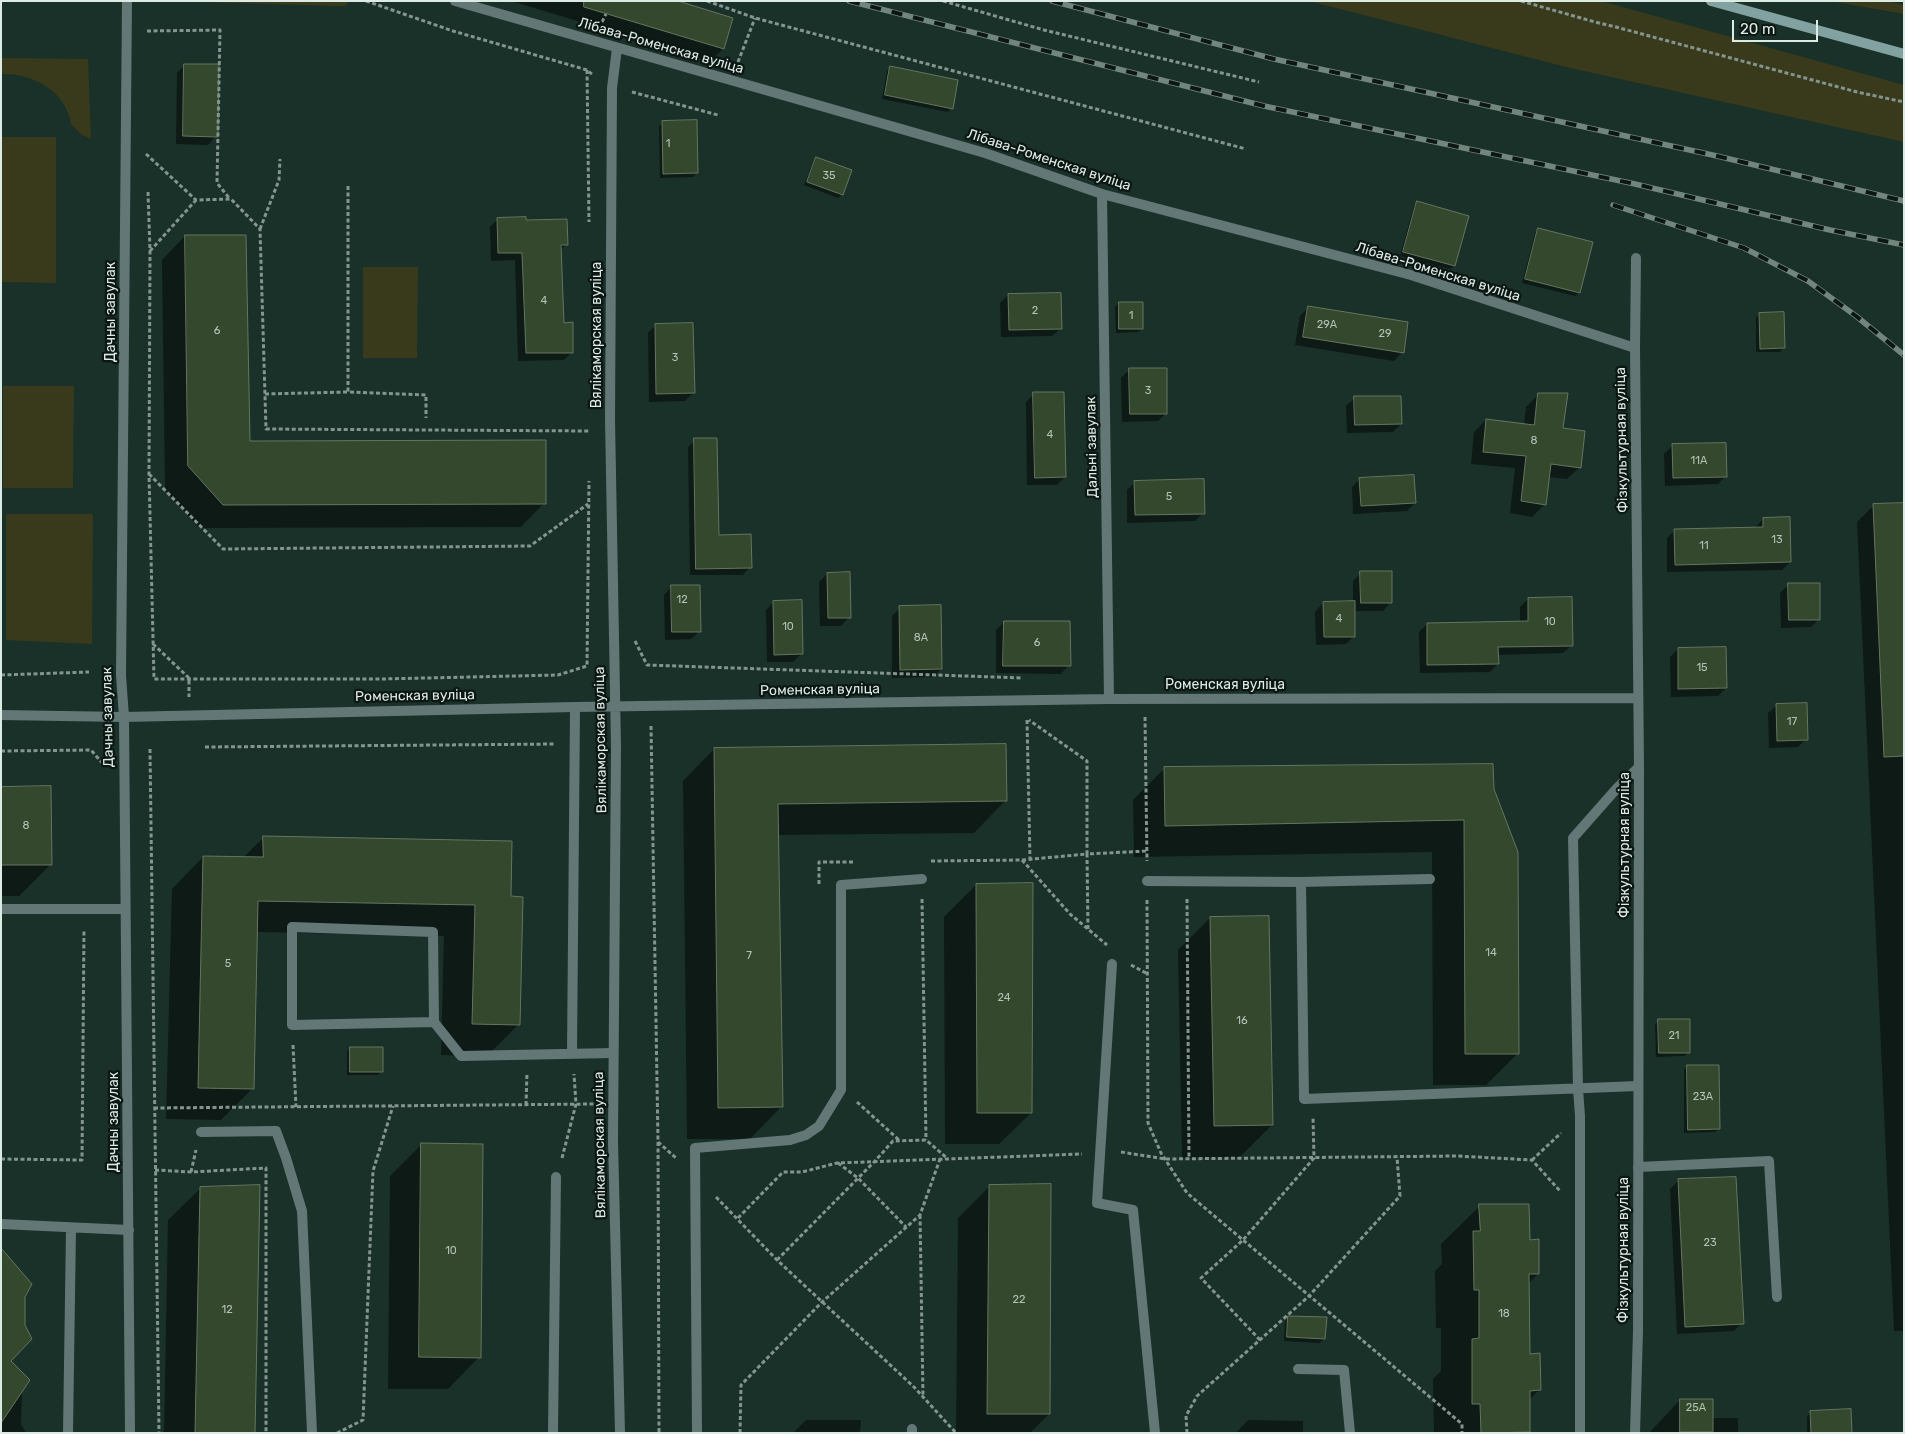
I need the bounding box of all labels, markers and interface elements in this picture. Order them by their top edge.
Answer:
scale bar [1735,10,1821,42]
street label: Лібава-Роменская вуліца [576,14,746,78]
text: 20 m [1740,20,1775,38]
street label: Лібава-Роменская вуліца [965,126,1133,194]
house number: 1 [666,137,670,151]
house number: 35 [822,169,836,183]
street label: Лібава-Роменская вуліца [1354,239,1522,305]
street label: Дачны завулак [103,262,119,362]
street label: Вялікаморская вуліца [589,262,605,408]
house number: 4 [541,294,547,308]
house number: 2 [1032,304,1038,318]
house number: 1 [1129,309,1133,323]
house number: 29А [1317,318,1337,332]
house number: 6 [214,324,220,338]
house number: 29 [1379,327,1391,341]
house number: 3 [672,351,678,365]
street label: Фізкультурная вуліца [1612,367,1632,513]
house number: 3 [1145,384,1151,398]
street label: Дальні завулак [1083,396,1101,498]
house number: 4 [1047,428,1053,442]
house number: 8 [1531,434,1537,448]
house number: 11А [1691,454,1707,468]
house number: 5 [1166,490,1172,504]
house number: 13 [1771,533,1783,547]
house number: 11 [1699,539,1709,553]
house number: 12 [676,593,688,607]
house number: 4 [1336,612,1342,626]
house number: 10 [1544,615,1556,629]
house number: 10 [782,620,794,634]
house number: 8А [914,631,928,645]
house number: 6 [1034,636,1040,650]
house number: 15 [1696,661,1708,675]
street label: Дачны завулак [99,667,117,767]
street label: Вялікаморская вуліца [591,667,611,813]
street label: Роменская вуліца [1165,677,1285,693]
street label: Роменская вуліца [760,681,880,699]
street label: Роменская вуліца [355,687,475,705]
house number: 17 [1787,715,1797,729]
street label: Фізкультурная вуліца [1617,772,1633,918]
house number: 8 [23,819,29,833]
house number: 14 [1485,946,1497,960]
house number: 7 [746,949,752,963]
house number: 5 [225,957,231,971]
house number: 24 [997,991,1011,1005]
house number: 16 [1236,1014,1248,1028]
house number: 21 [1668,1029,1680,1043]
street label: Дачны завулак [106,1072,122,1172]
street label: Вялікаморская вуліца [590,1072,610,1218]
house number: 23А [1693,1090,1713,1104]
street label: Фізкультурная вуліца [1616,1177,1632,1323]
house number: 23 [1703,1236,1717,1250]
house number: 10 [445,1244,457,1258]
house number: 22 [1013,1293,1025,1307]
house number: 12 [221,1303,233,1317]
house number: 18 [1498,1307,1510,1321]
house number: 25А [1686,1401,1706,1415]

